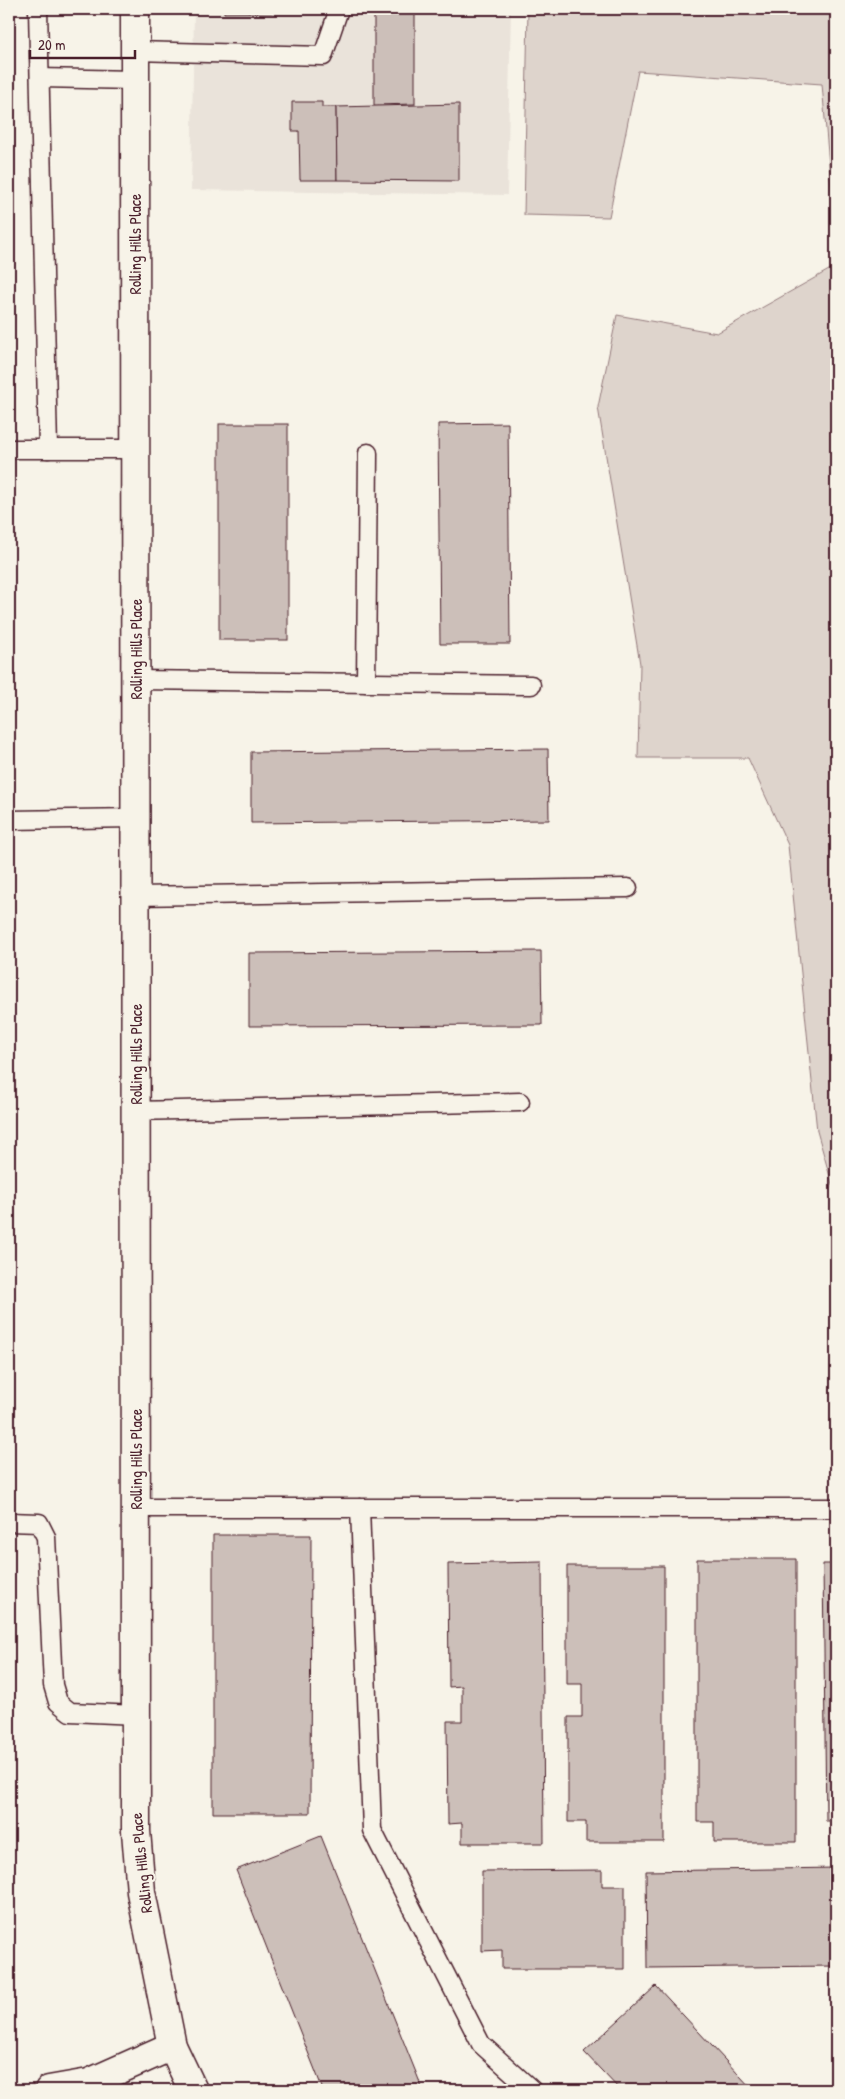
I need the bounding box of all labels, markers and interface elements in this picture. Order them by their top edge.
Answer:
scale bar [30,28,135,60]
text: 20 m [38,34,65,55]
street label: Rolling Hills Place [124,193,146,294]
street label: Rolling Hills Place [125,598,147,699]
street label: Rolling Hills Place [125,1003,147,1104]
street label: Rolling Hills Place [125,1408,147,1509]
street label: Rolling Hills Place [125,1811,157,1914]

